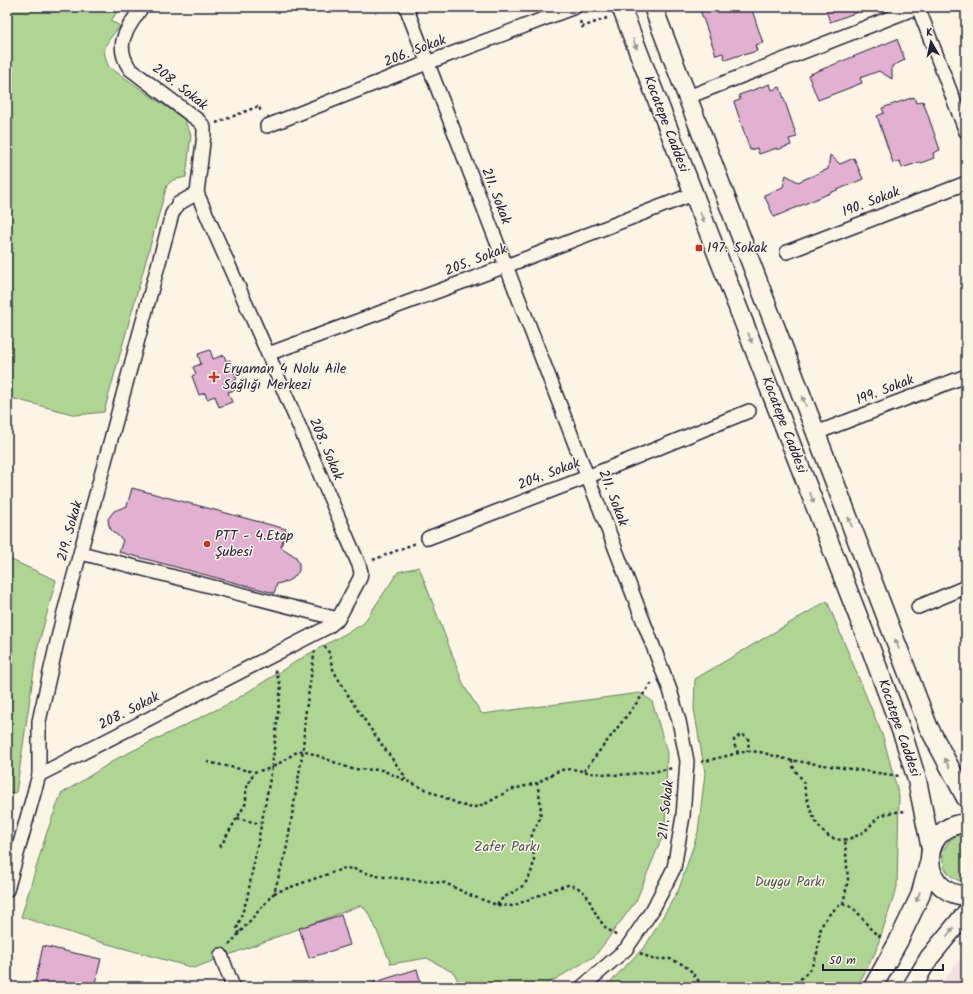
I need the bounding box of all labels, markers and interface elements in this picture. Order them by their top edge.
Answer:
north arrow [911,22,951,62]
text: K [925,24,935,43]
street label: 206. Sokak [381,29,450,73]
one-way arrow [632,38,638,50]
street label: 208. Sokak [147,58,213,116]
street label: Kocatepe Caddesi [637,72,695,176]
street label: 211. Sokak [475,164,517,228]
street label: 190. Sokak [839,181,904,223]
one-way arrow [700,211,706,223]
place label: 197. Sokak [707,237,768,259]
street label: 205. Sokak [442,238,511,282]
marker: 197. Sokak [694,243,704,253]
one-way arrow [747,332,753,344]
place label: Eryaman 4 Nolu Aile Sağlığı Merkezi [223,358,347,396]
street label: 199. Sokak [853,369,918,411]
marker: Eryaman 4 Nolu Aile Sağlığı Merkezi [208,371,220,383]
street label: Kocatepe Caddesi [755,373,813,477]
one-way arrow [800,394,806,406]
street label: 208. Sokak [303,414,349,484]
street label: 204. Sokak [515,452,584,496]
street label: 211. Sokak [592,466,634,530]
one-way arrow [810,492,816,504]
street label: 219. Sokak [51,498,89,564]
one-way arrow [847,516,853,528]
place label: PTT - 4.Etap Şubesi [215,525,293,563]
marker: PTT - 4.Etap Şubesi [202,539,212,549]
one-way arrow [893,637,899,649]
street label: Kocatepe Caddesi [872,676,926,781]
street label: 208. Sokak [95,686,164,736]
one-way arrow [944,757,951,769]
street label: 211. Sokak [652,779,680,841]
park label: Zafer Parkı [474,836,540,858]
park label: Duygu Parkı [755,871,826,893]
one-way arrow [915,892,921,904]
one-way arrow [945,927,954,937]
scale bar [823,946,943,972]
text: 50 m [829,951,856,970]

